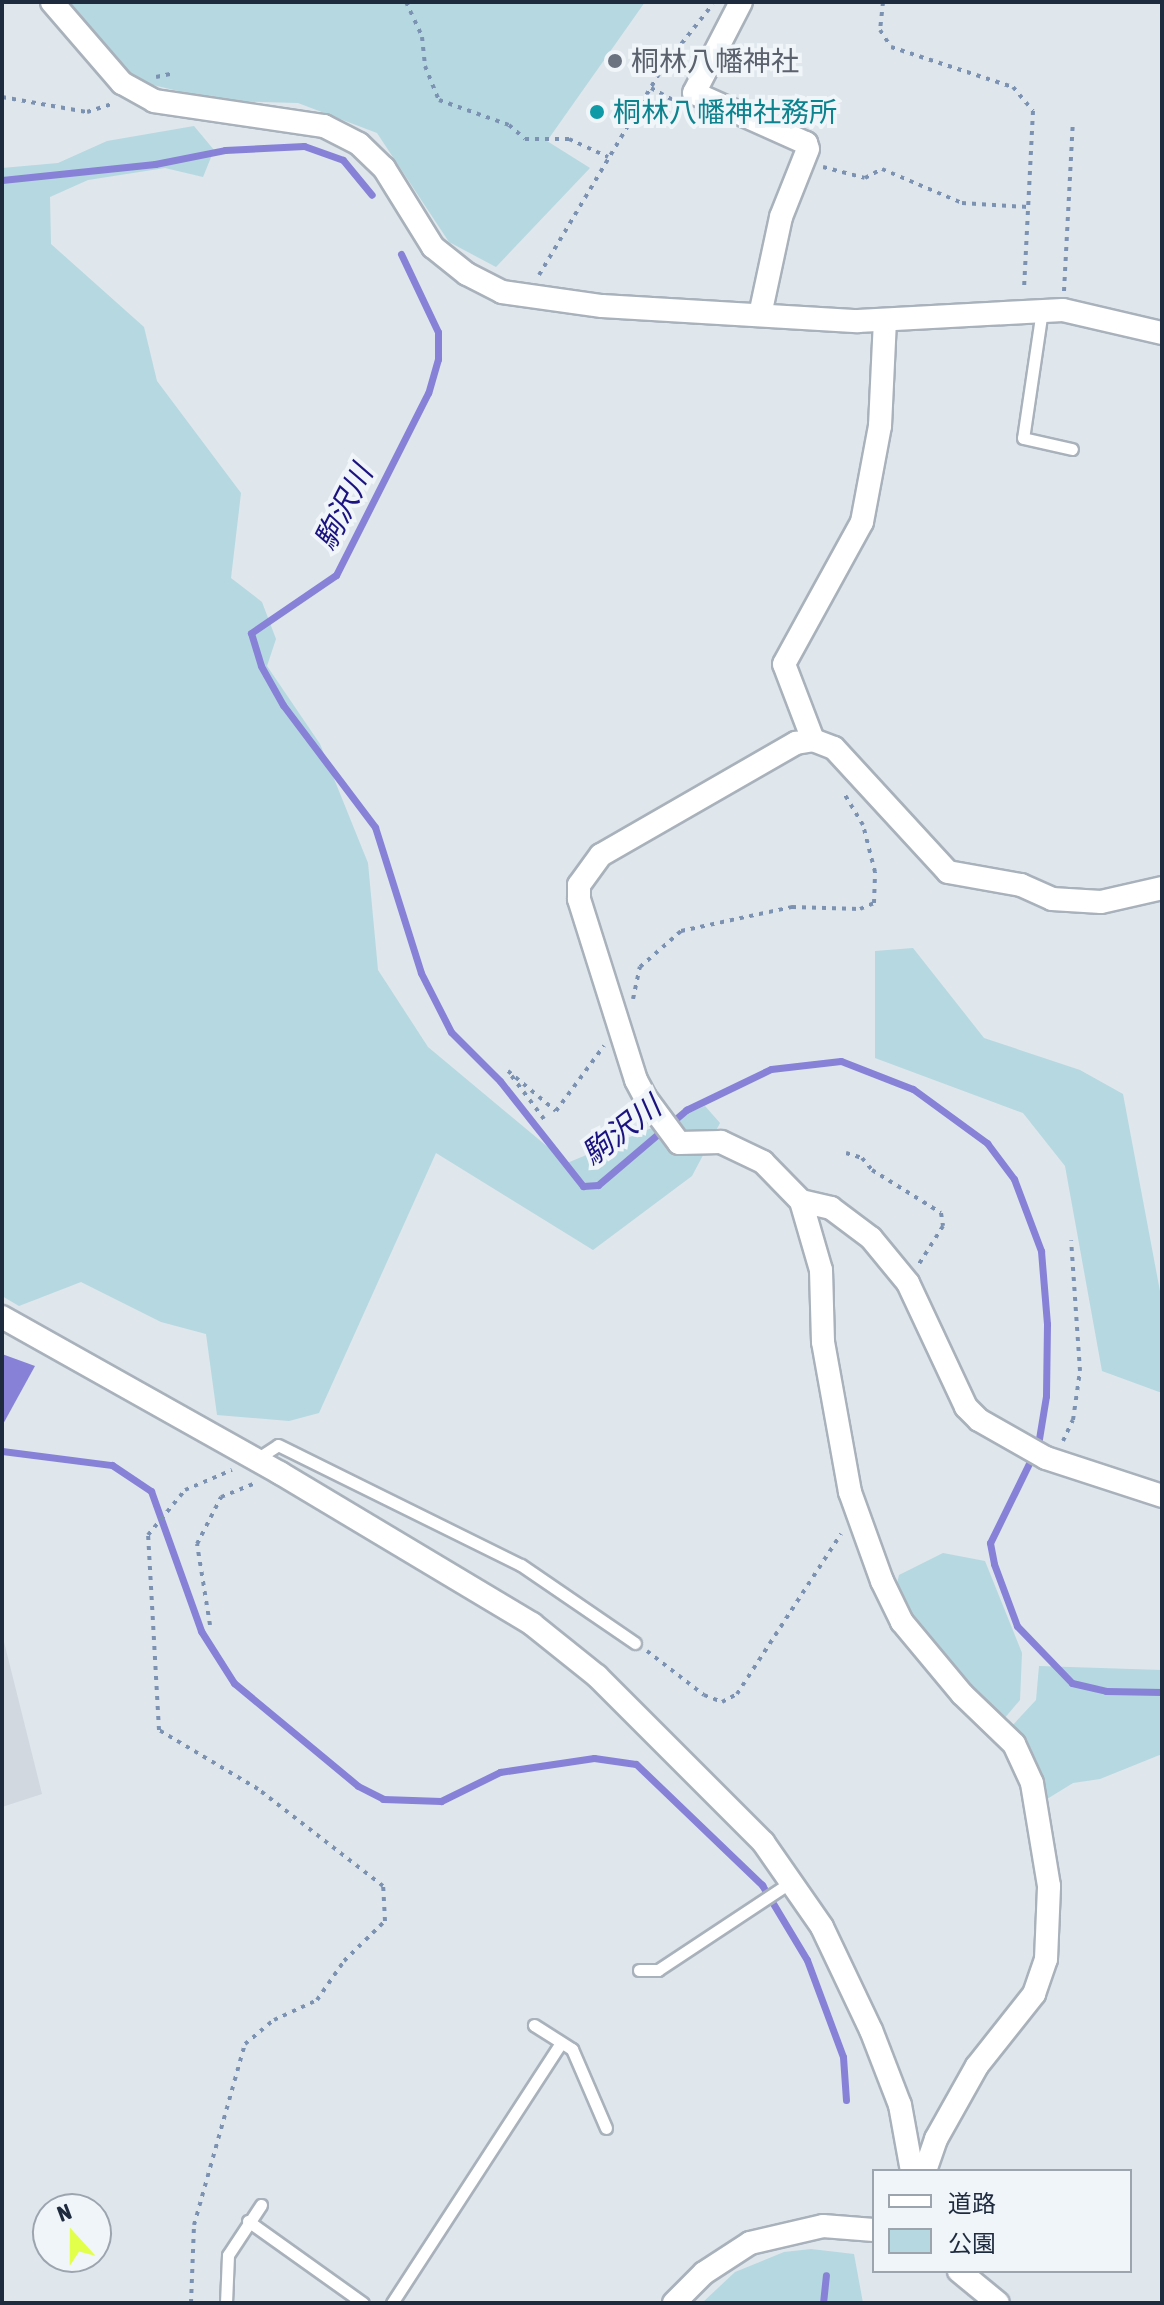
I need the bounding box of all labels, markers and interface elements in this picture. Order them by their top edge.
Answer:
place label: 桐林八幡神社 [631,44,799,78]
marker: 桐林八幡神社 [606,52,624,70]
place label: 桐林八幡神社務所 [613,95,837,129]
marker: 桐林八幡神社務所 [588,103,606,121]
water label: 駒沢川 [307,459,379,555]
water label: 駒沢川 [574,1088,668,1172]
legend [872,2169,1132,2273]
text: 道路 [948,2190,996,2217]
north arrow [32,2193,112,2273]
text: N [53,2198,75,2227]
text: 公園 [948,2230,996,2257]

